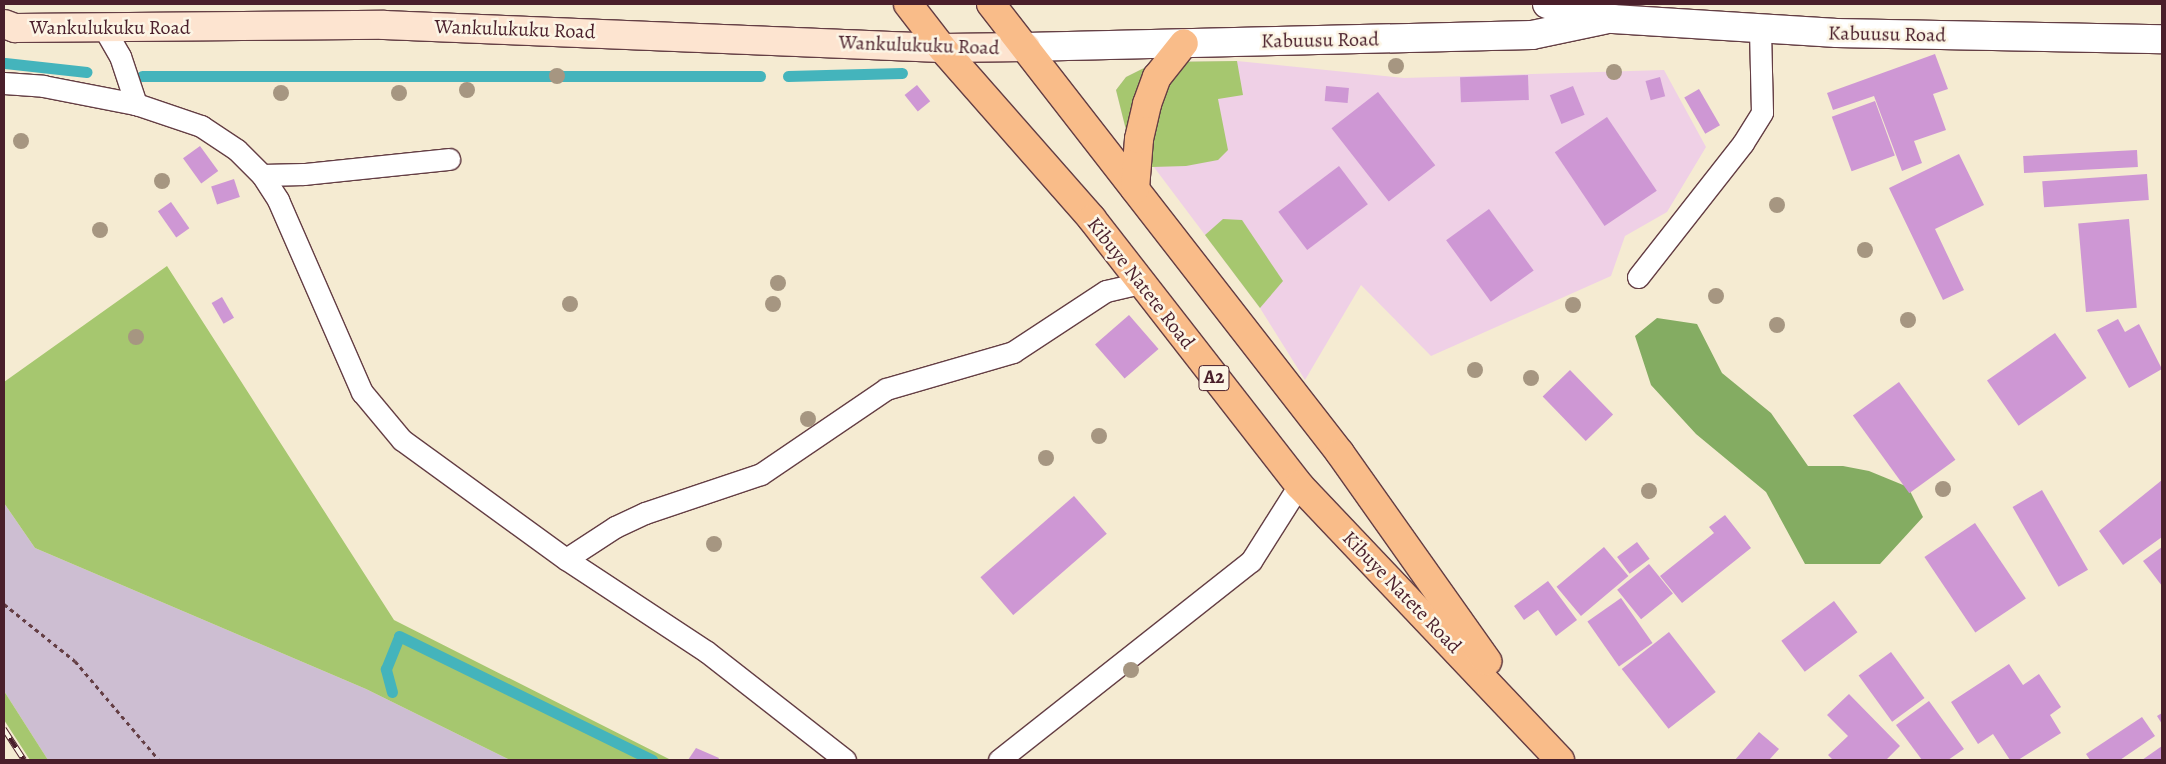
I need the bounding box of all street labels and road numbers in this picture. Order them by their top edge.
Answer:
street label: Wankulukuku Road [434,14,596,44]
street label: Wankulukuku Road [30,15,190,39]
street label: Kabuusu Road [1828,21,1946,47]
street label: Kabuusu Road [1261,27,1379,53]
street label: Wankulukuku Road [838,30,1000,60]
street label: Kibuye Natete Road [1082,212,1200,354]
road number: A2 [1198,362,1230,394]
street label: Kibuye Natete Road [1338,526,1466,658]

